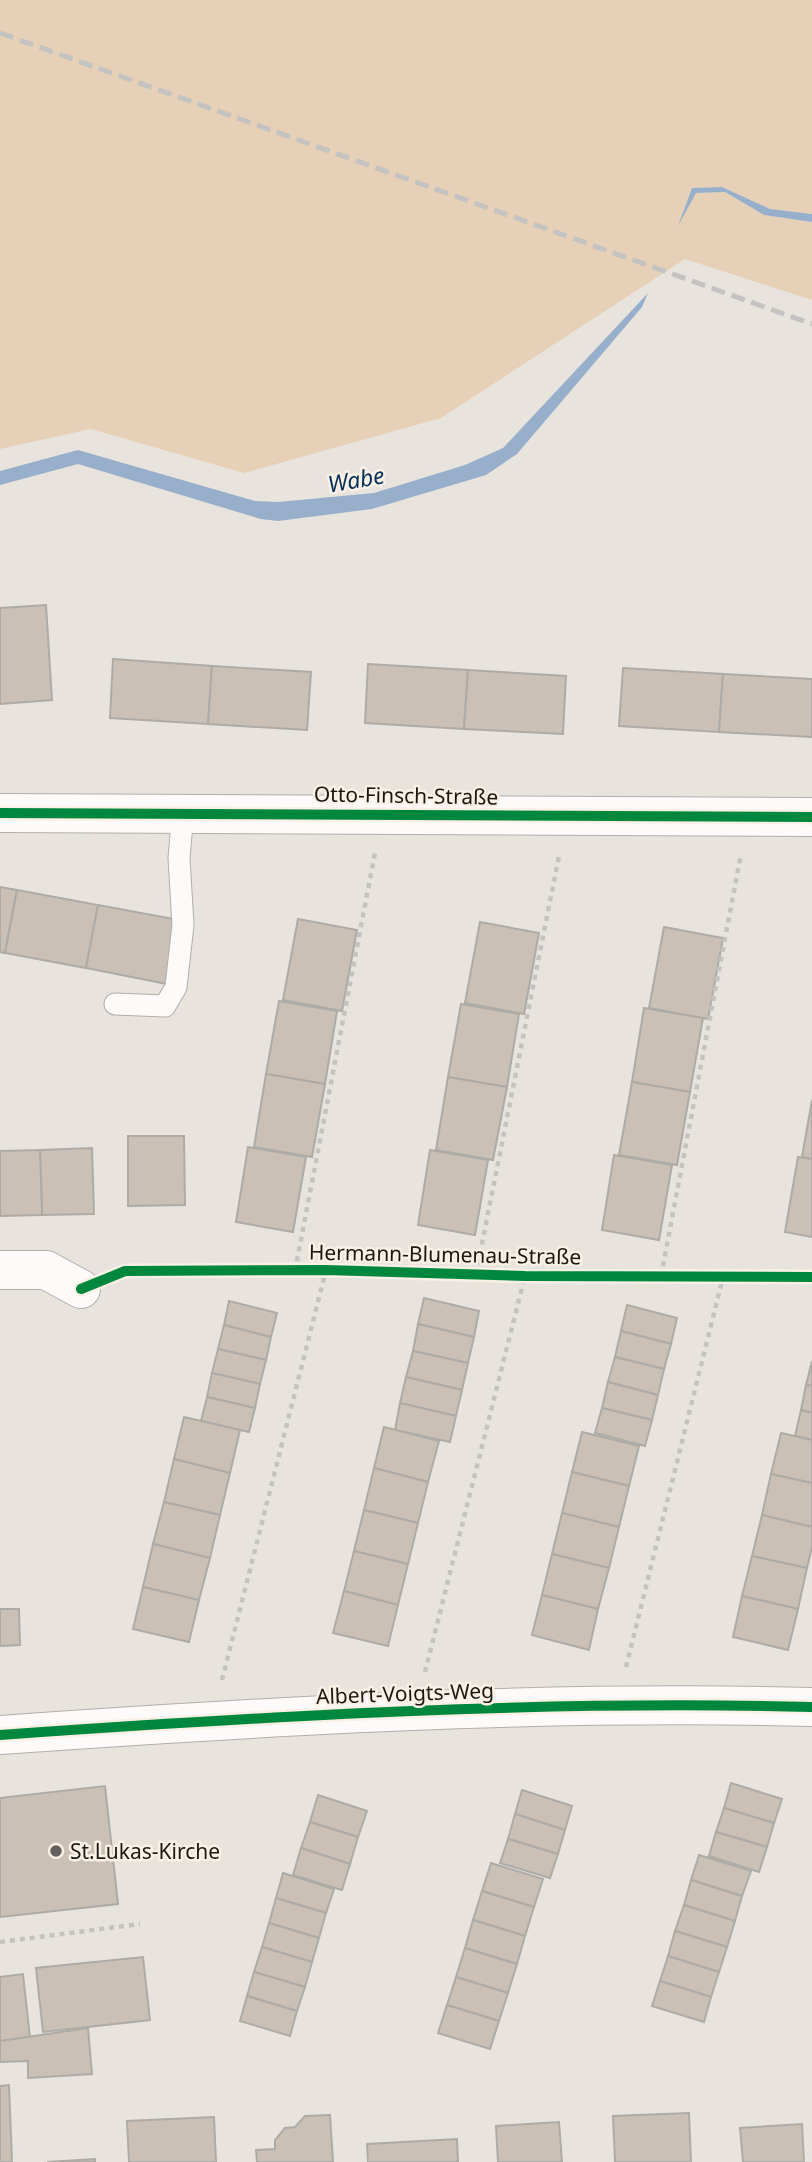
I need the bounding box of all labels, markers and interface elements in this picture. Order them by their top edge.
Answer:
water label: Wabe [325,458,387,500]
street label: Otto-Finsch-Straße [314,779,498,811]
street label: Hermann-Blumenau-Straße [309,1238,581,1270]
street label: Albert-Voigts-Weg [316,1676,494,1710]
place label: St.Lukas-Kirche [70,1837,220,1865]
marker: St.Lukas-Kirche [48,1843,64,1859]

